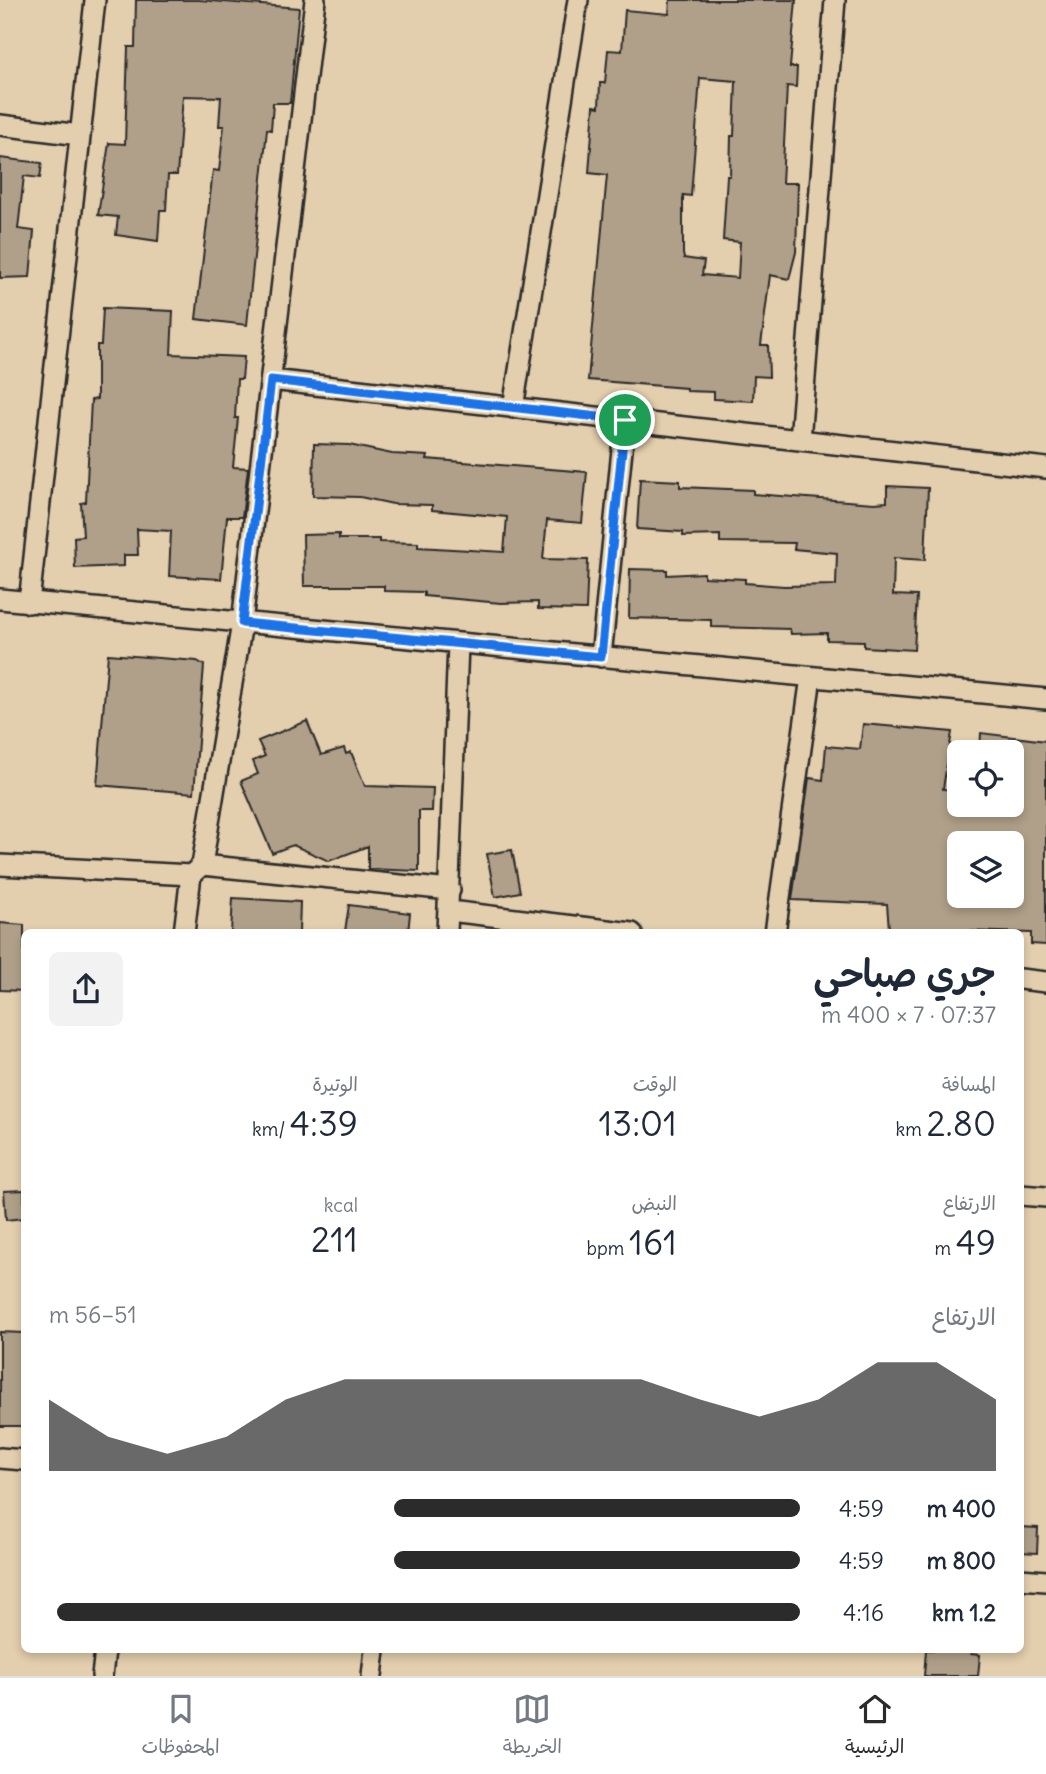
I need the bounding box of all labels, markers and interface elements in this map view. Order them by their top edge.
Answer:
pin [595,390,655,450]
icon: arrive [606,401,644,439]
map controls [947,740,1024,908]
button: locate [947,740,1024,817]
button: layers [947,831,1024,908]
text: جري صباحي [813,950,996,997]
button: share [49,952,123,1026]
text: 07:37 · 7 × 400 m [821,1000,996,1029]
text: الوتيرة [312,1072,358,1096]
text: الوقت [633,1072,677,1096]
text: المسافة [942,1072,996,1096]
text: 4:39 [290,1101,358,1145]
text: 13:01 [598,1101,677,1145]
text: 2.80 [926,1101,996,1145]
text: /km [252,1117,290,1141]
text: km [895,1117,926,1141]
text: النبض [632,1191,677,1215]
text: الارتفاع [943,1191,996,1215]
text: kcal [324,1193,358,1217]
text: 211 [311,1217,358,1261]
text: 161 [629,1220,677,1264]
text: 49 [956,1220,996,1264]
text: bpm [586,1236,629,1260]
text: m [934,1236,956,1260]
text: 51–56 m [49,1300,137,1329]
text: الارتفاع [932,1302,996,1331]
text: 4:59 [839,1494,884,1523]
text: 400 m [927,1494,996,1523]
text: 4:59 [839,1546,884,1575]
text: 800 m [927,1546,996,1575]
text: 4:16 [843,1598,884,1627]
text: 1.2 km [932,1598,996,1627]
tab: المحفوظات [141,1690,220,1763]
tab: الخريطة [503,1690,562,1763]
tab: الرئيسية [845,1690,905,1763]

